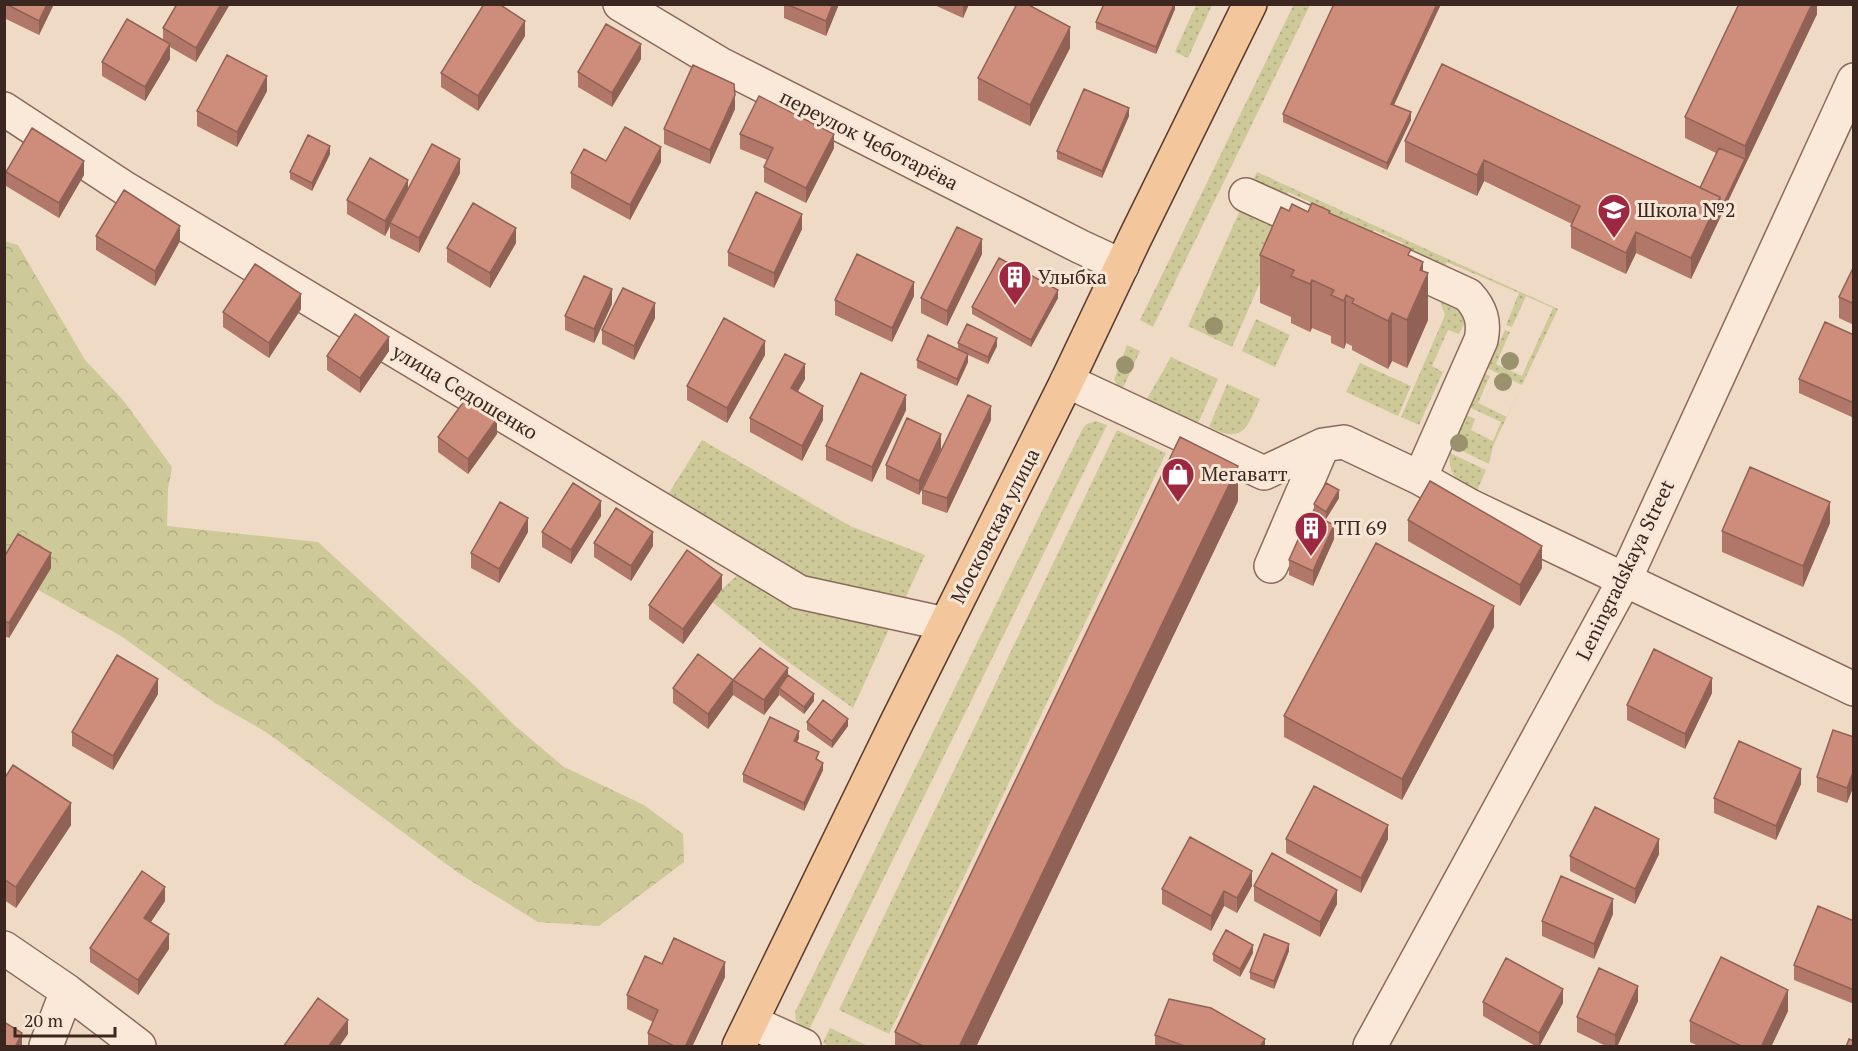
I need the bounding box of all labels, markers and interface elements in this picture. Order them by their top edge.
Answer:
street label: переулок Чеботарёва [775,83,963,196]
school or university icon: Школа №2 [1596,192,1632,239]
place label: Школа №2 [1637,196,1736,223]
building icon: Улыбка [997,259,1033,306]
place label: Улыбка [1038,263,1107,290]
street label: улица Седошенко [387,337,543,446]
street label: Московская улица [944,444,1045,608]
shop icon: Мегаватт [1160,456,1196,503]
place label: Мегаватт [1201,460,1288,487]
street label: Leningradskaya Street [1569,474,1680,665]
building icon: ТП 69 [1293,510,1329,557]
place label: ТП 69 [1334,514,1387,541]
scale bar [15,1000,116,1038]
text: 20 m [24,1008,64,1032]

